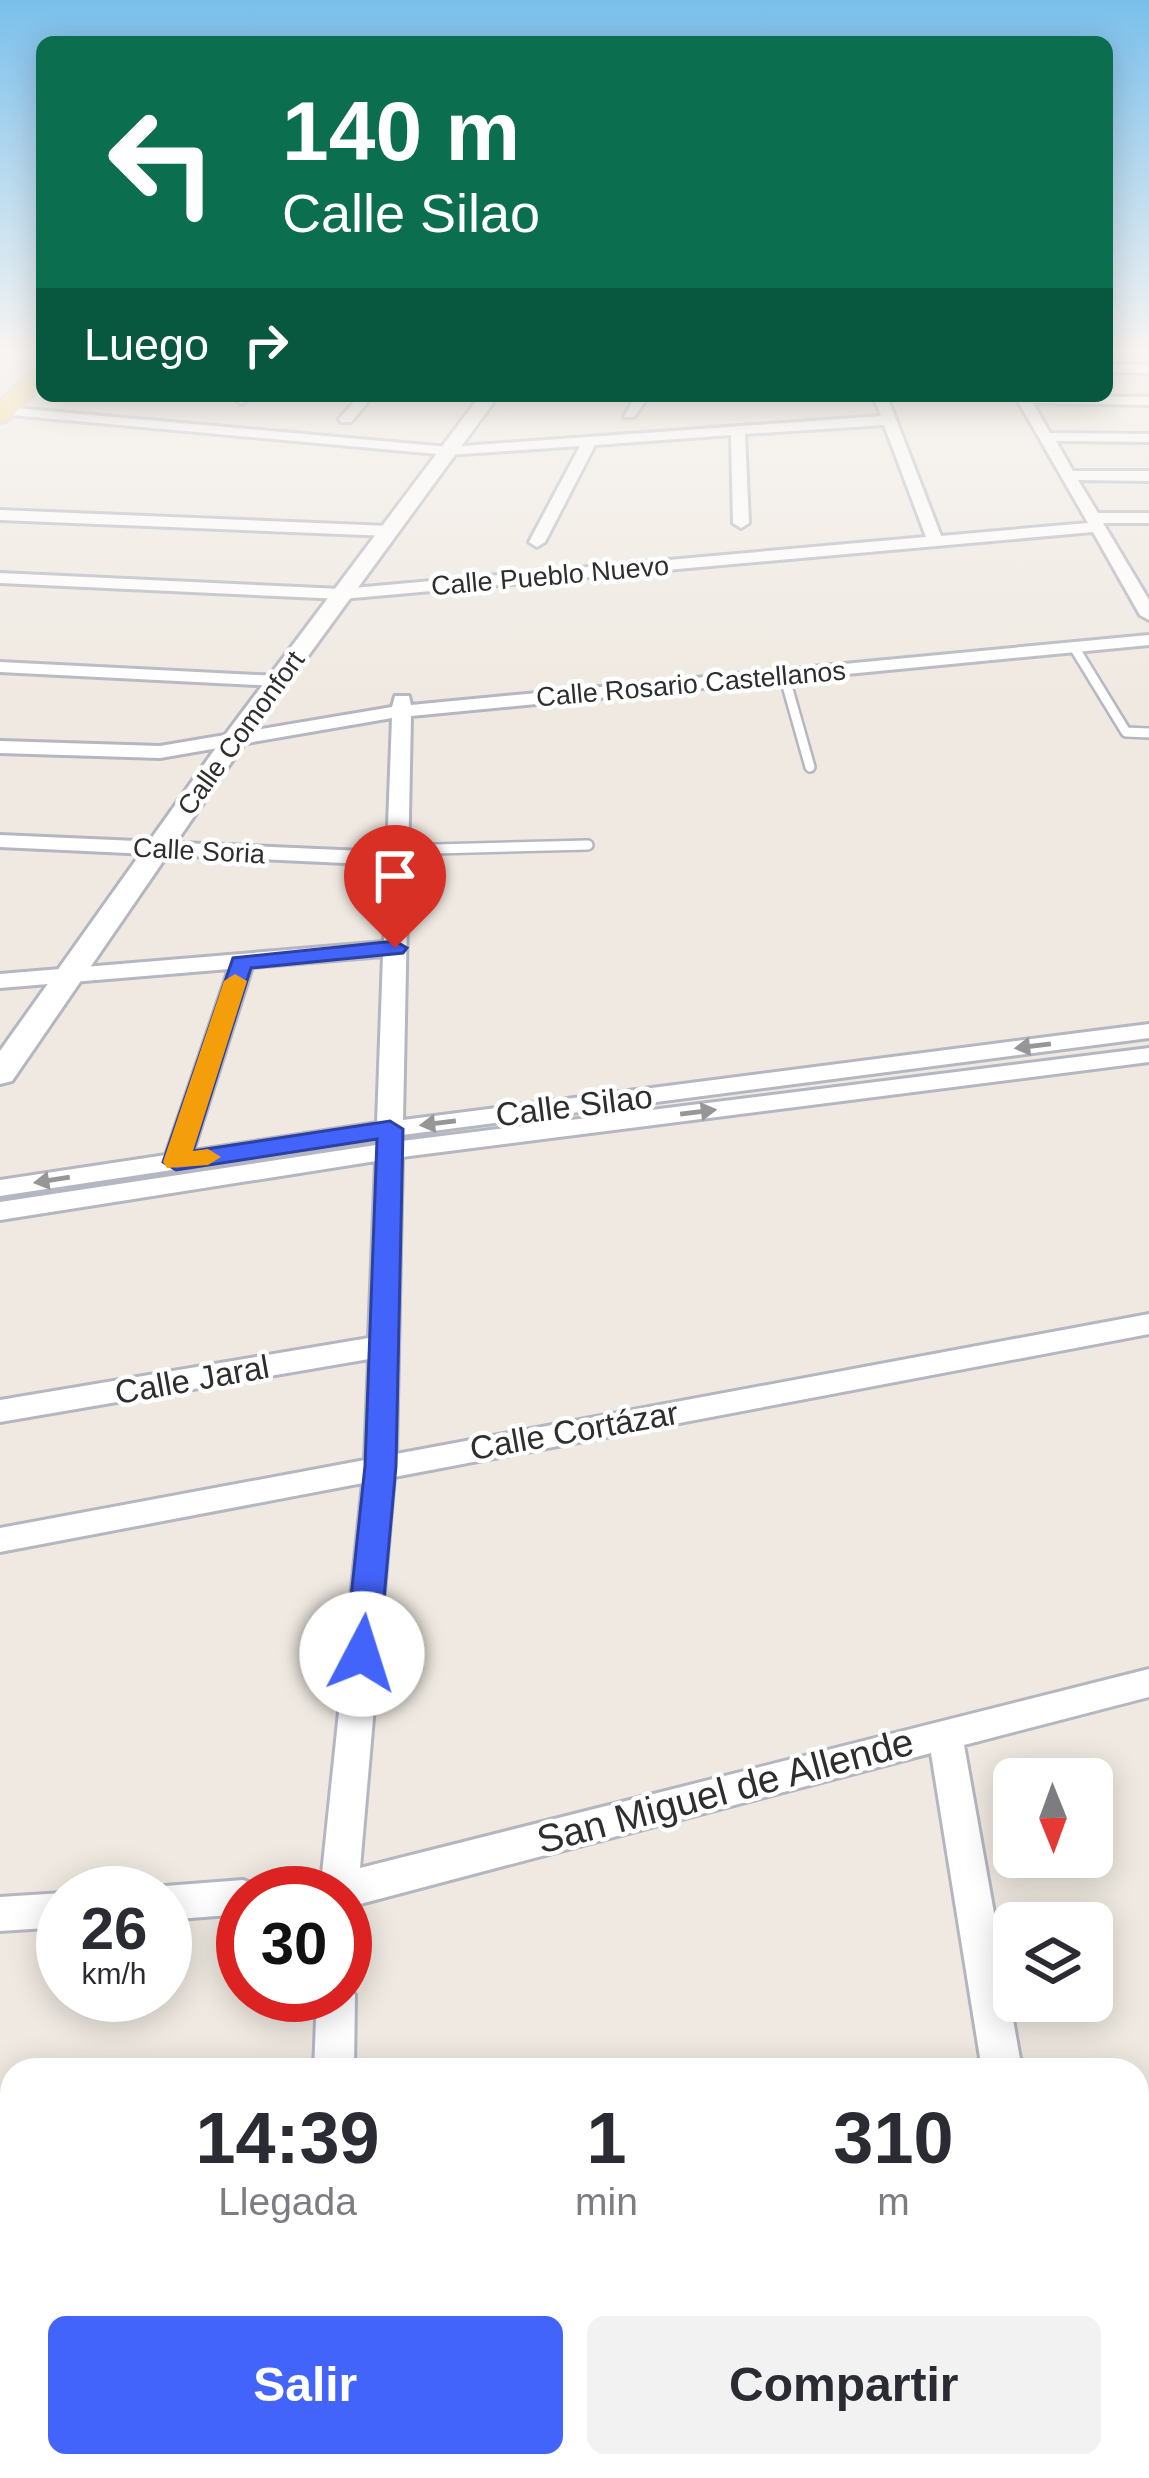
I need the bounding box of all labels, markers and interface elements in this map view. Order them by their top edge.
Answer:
icon: left [84,84,240,240]
text: 140 m [282,84,520,178]
text: Calle Silao [282,183,540,243]
icon: right [233,312,299,378]
text: Luego [84,319,209,370]
street label: Calle Pueblo Nuevo [430,551,670,601]
street label: Calle Comonfort [172,645,311,821]
street label: Calle Rosario Castellanos [535,656,847,712]
pin [344,825,446,948]
street label: Calle Soria [132,833,267,869]
icon: arrive [362,843,428,909]
one-way arrow [1014,1037,1051,1056]
street label: Calle Silao [494,1078,655,1133]
one-way arrow [680,1102,717,1121]
one-way arrow [419,1113,456,1132]
one-way arrow [33,1171,70,1190]
street label: Calle Jaral [112,1348,272,1411]
street label: Calle Cortázar [467,1394,681,1467]
position arrow [299,1591,425,1717]
street label: San Miguel de Allende [532,1719,918,1861]
north arrow [993,1758,1113,1878]
map controls [993,1758,1113,2022]
speed limit sign: 30 [216,1866,372,2022]
text: 26 [81,1895,147,1962]
button: layers [993,1902,1113,2022]
text: km/h [81,1957,147,1990]
text: 14:39 [195,2098,380,2178]
text: 1 [586,2098,627,2178]
text: 310 [833,2098,954,2178]
text: Llegada [218,2180,357,2223]
text: min [575,2180,638,2223]
text: m [877,2180,910,2223]
button: Salir [48,2316,563,2454]
button: Compartir [587,2316,1101,2454]

